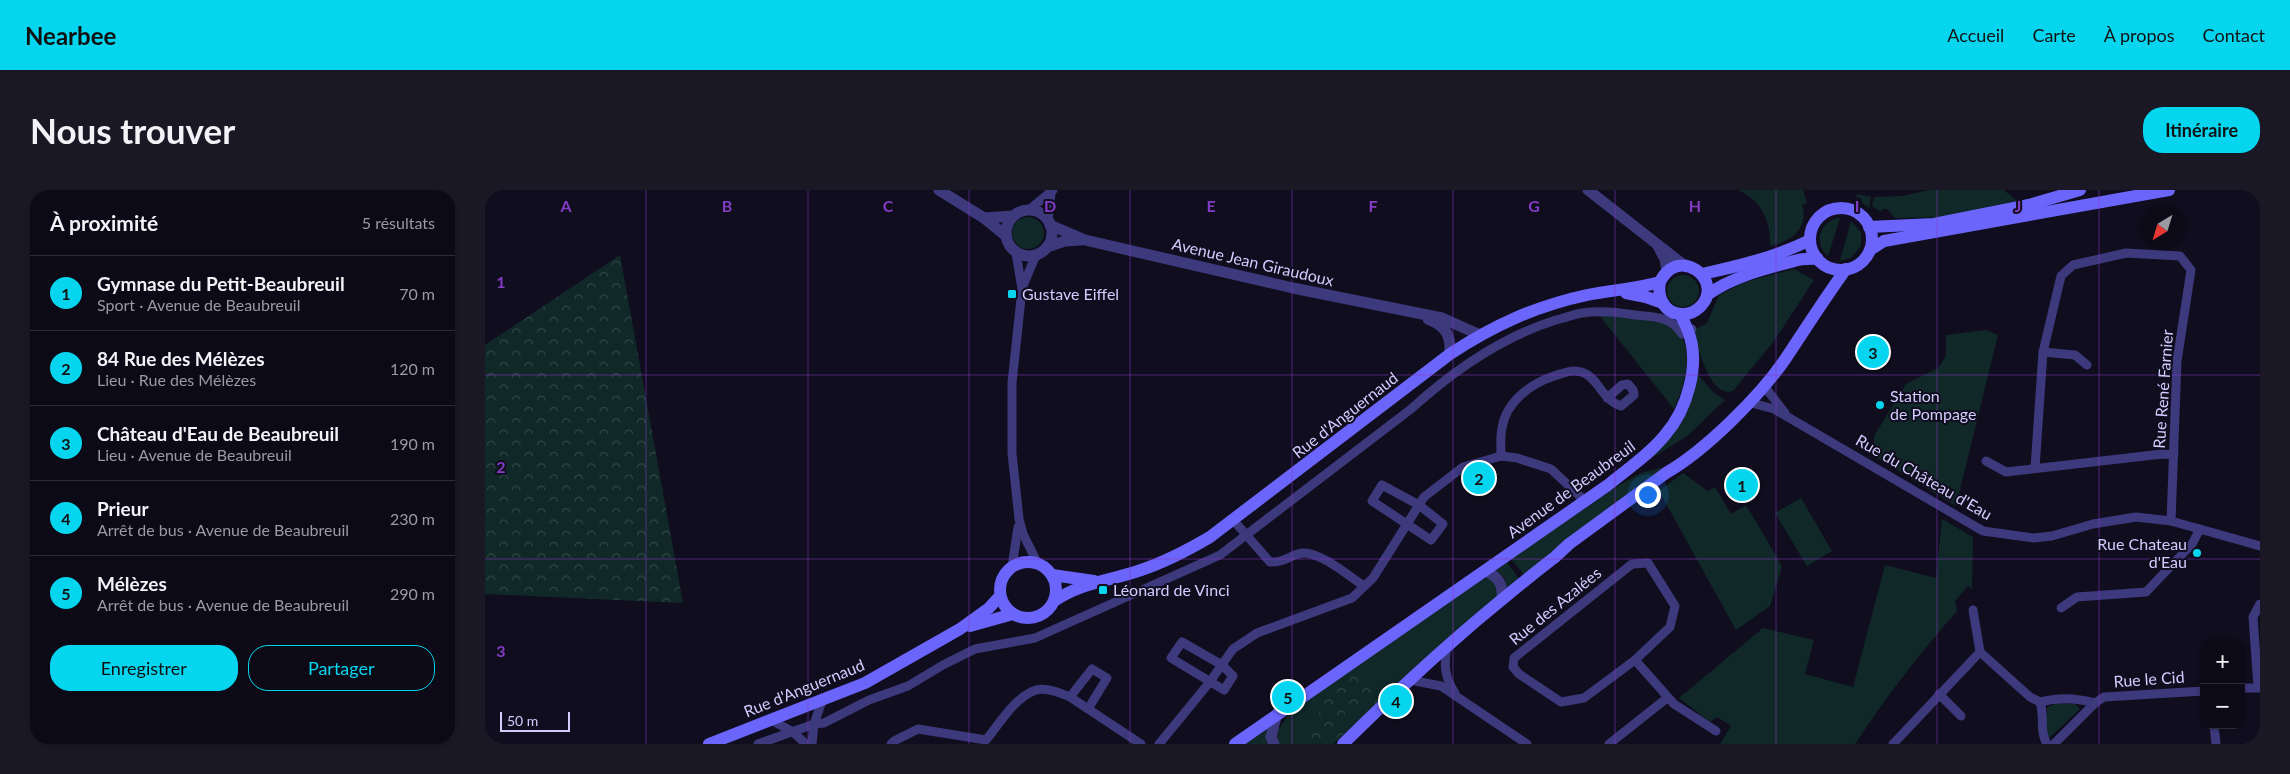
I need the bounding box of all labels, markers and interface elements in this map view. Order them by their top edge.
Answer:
text: Nearbee [25,21,116,50]
text: Accueil [1947,24,2004,46]
text: Carte [2032,24,2076,46]
text: À propos [2104,24,2175,46]
text: Contact [2203,24,2265,46]
button: Itinéraire [2143,107,2260,153]
text: Nous trouver [30,109,235,151]
text: A [559,196,572,215]
text: B [722,196,732,215]
text: C [883,196,894,215]
text: D [1044,196,1056,215]
text: E [1206,196,1216,215]
text: F [1368,196,1378,215]
text: G [1528,196,1540,215]
text: H [1689,196,1701,215]
text: I [1855,196,1859,215]
text: J [2015,196,2021,215]
north arrow [2140,205,2185,250]
text: À proximité [50,210,158,235]
text: 5 résultats [362,213,435,232]
street label: Avenue Jean Giraudoux [1170,234,1336,289]
text: Gymnase du Petit-Beaubreuil [97,272,345,295]
text: 1 [496,272,506,291]
text: 1 [61,284,71,303]
text: 70 m [399,284,435,303]
place label: Gustave Eiffel [1022,284,1119,303]
marker: Gustave Eiffel [1006,288,1018,300]
text: Sport · Avenue de Beaubreuil [97,295,300,314]
street label: Rue René Farnier [2149,329,2176,449]
pin: 3 [1857,333,1889,371]
text: 84 Rue des Mélèzes [97,347,265,370]
text: 2 [61,359,71,378]
text: 120 m [390,359,435,378]
street label: Rue d'Anguernaud [1288,368,1401,462]
text: Lieu · Rue des Mélèzes [97,370,256,389]
place label: Station de Pompage [1890,386,1976,423]
marker: Station de Pompage [1874,399,1886,411]
text: Château d'Eau de Beaubreuil [97,422,339,445]
street label: Rue du Château d'Eau [1853,430,1996,523]
text: 3 [61,434,71,453]
text: 190 m [390,434,435,453]
street label: Avenue de Beaubreuil [1503,436,1638,541]
text: Lieu · Avenue de Beaubreuil [97,445,292,464]
text: 2 [496,457,506,476]
pin: 2 [1463,459,1495,497]
pin: 1 [1726,466,1758,504]
your location [1635,482,1661,508]
text: Prieur [97,497,148,520]
text: 4 [61,509,71,528]
text: 230 m [390,509,435,528]
text: Arrêt de bus · Avenue de Beaubreuil [97,520,349,539]
place label: Rue Chateau d'Eau [2097,534,2187,571]
marker: Rue Chateau d'Eau [2191,547,2203,559]
street label: Rue des Azalées [1505,563,1605,648]
text: Mélèzes [97,572,167,595]
place label: Léonard de Vinci [1113,580,1230,599]
text: 5 [61,584,71,603]
text: 290 m [390,584,435,603]
marker: Léonard de Vinci [1097,584,1109,596]
text: Arrêt de bus · Avenue de Beaubreuil [97,595,349,614]
map controls [2200,639,2245,729]
button: + [2200,639,2245,684]
text: 3 [496,641,506,660]
button: Enregistrer [50,645,238,691]
button: Partager [248,645,435,691]
street label: Rue d'Anguernaud [741,655,867,720]
street label: Rue le Cid [2113,667,2185,690]
pin: 5 [1272,678,1304,716]
pin: 4 [1380,682,1412,720]
button: − [2200,684,2245,729]
scale bar [500,709,570,732]
text: 50 m [507,712,538,729]

